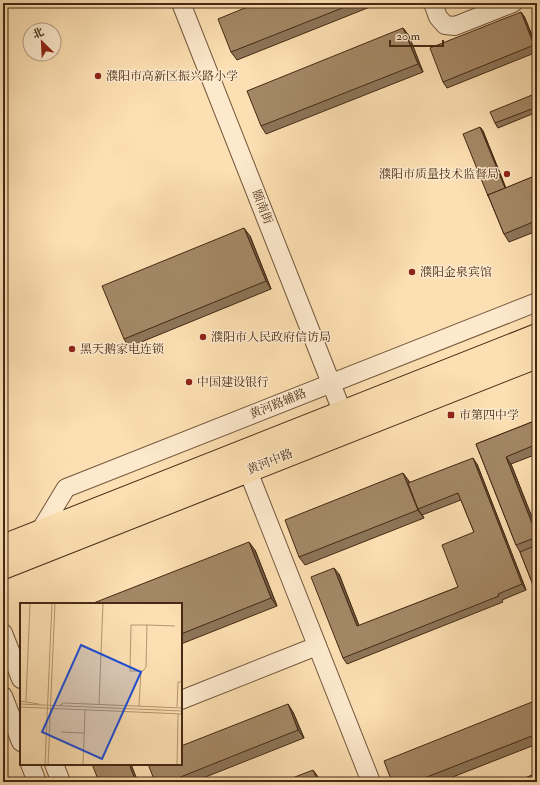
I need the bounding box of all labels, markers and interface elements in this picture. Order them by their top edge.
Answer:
north arrow [22,22,62,62]
scale bar [390,22,443,48]
text: 北 [30,25,46,41]
text: 20 m [396,29,421,44]
place label: 濮阳市高新区振兴路小学 [106,69,238,84]
marker: 濮阳市高新区振兴路小学 [93,71,103,81]
place label: 濮阳市质量技术监督局 [379,167,499,182]
marker: 濮阳市质量技术监督局 [502,169,512,179]
street label: 颐南街 [249,188,276,227]
place label: 濮阳金泉宾馆 [420,265,492,280]
marker: 濮阳金泉宾馆 [407,267,417,277]
place label: 濮阳市人民政府信访局 [211,330,331,345]
marker: 濮阳市人民政府信访局 [198,332,208,342]
place label: 黑天鹅家电连锁 [80,342,164,357]
marker: 黑天鹅家电连锁 [67,344,77,354]
place label: 中国建设银行 [197,375,269,390]
marker: 中国建设银行 [184,377,194,387]
street label: 黄河路辅路 [247,386,309,422]
place label: 市第四中学 [459,408,519,423]
marker: 市第四中学 [446,410,456,420]
street label: 黄河中路 [245,446,295,478]
inset map [20,603,182,765]

